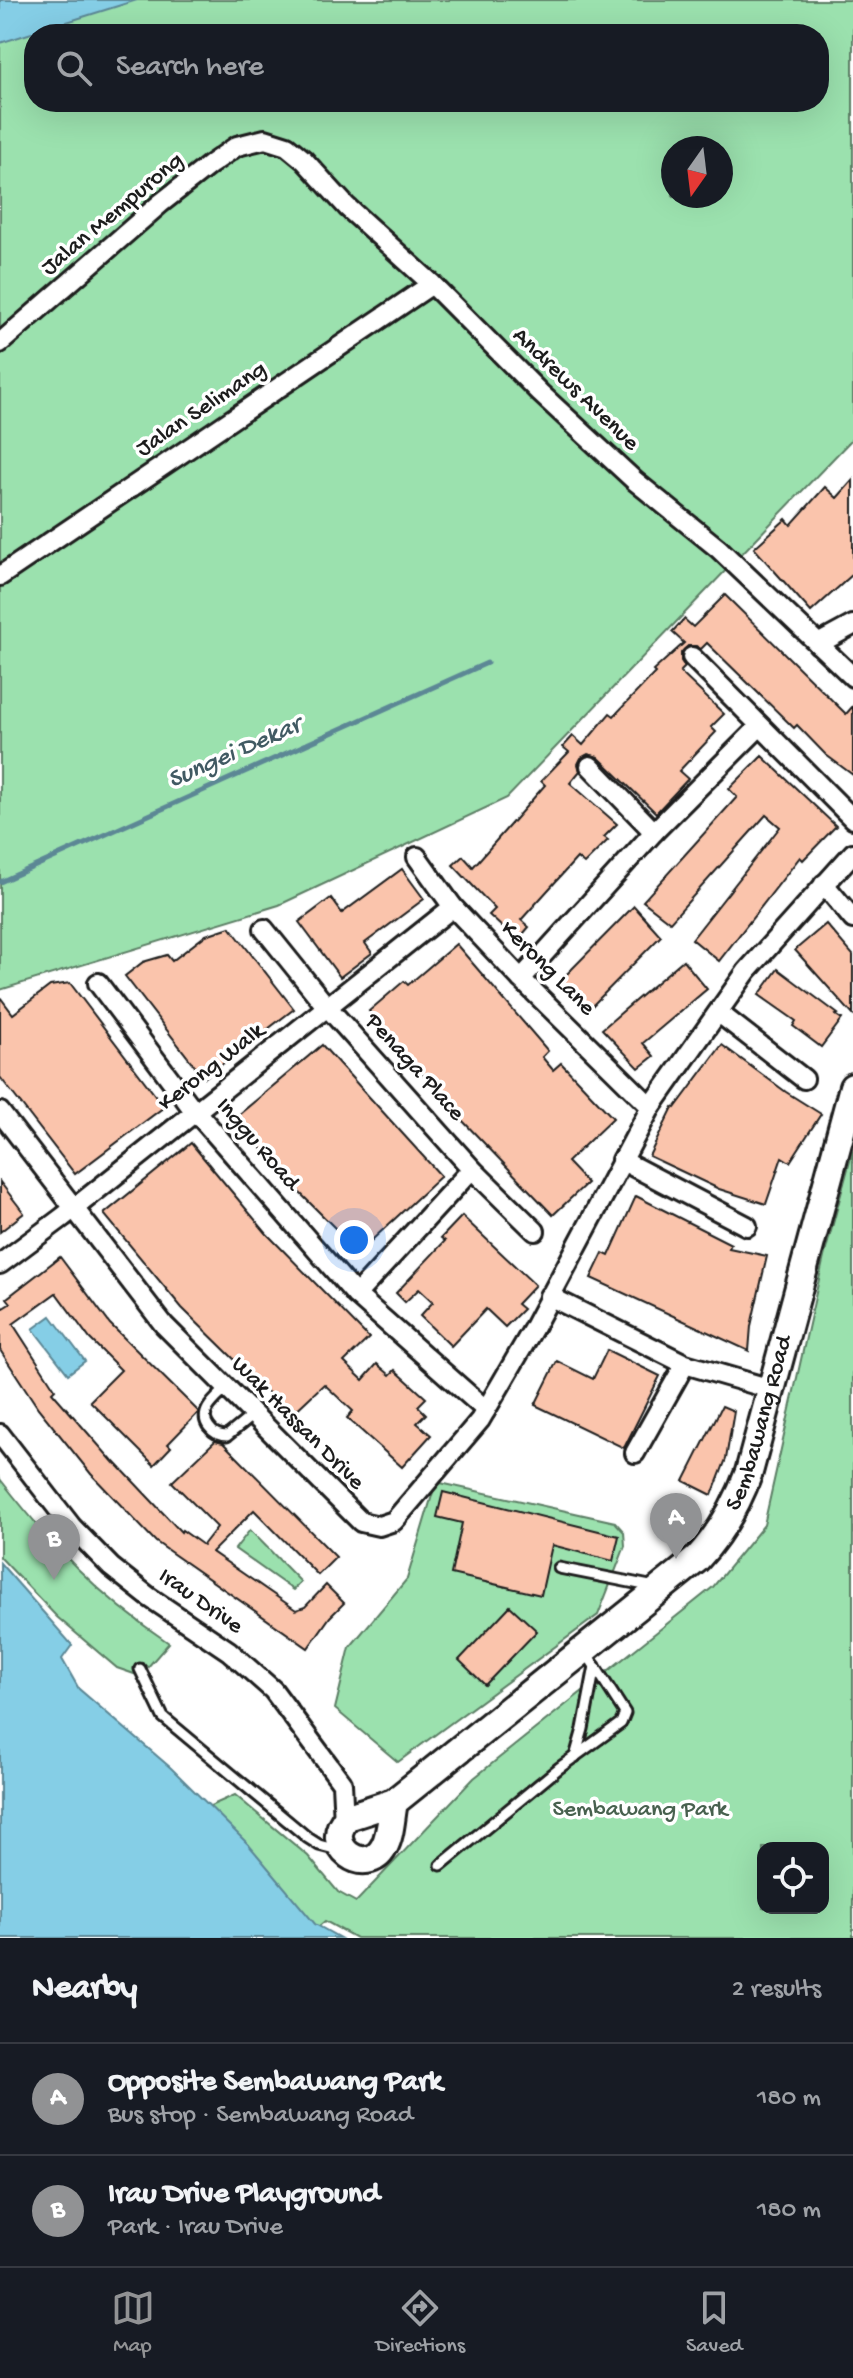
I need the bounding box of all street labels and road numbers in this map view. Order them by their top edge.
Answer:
street label: Jalan Mempurong [36,147,190,283]
street label: Andrews Avenue [505,322,645,458]
street label: Jalan Selimang [131,356,273,464]
street label: Kerong Lane [493,915,601,1023]
street label: Penaga Place [357,1007,470,1128]
street label: Kerong Walk [153,1016,273,1119]
street label: Inggu Road [209,1093,307,1199]
street label: Sembawang Road [719,1331,800,1516]
street label: Wak Hassan Drive [224,1351,370,1497]
street label: Irau Drive [152,1562,248,1642]

